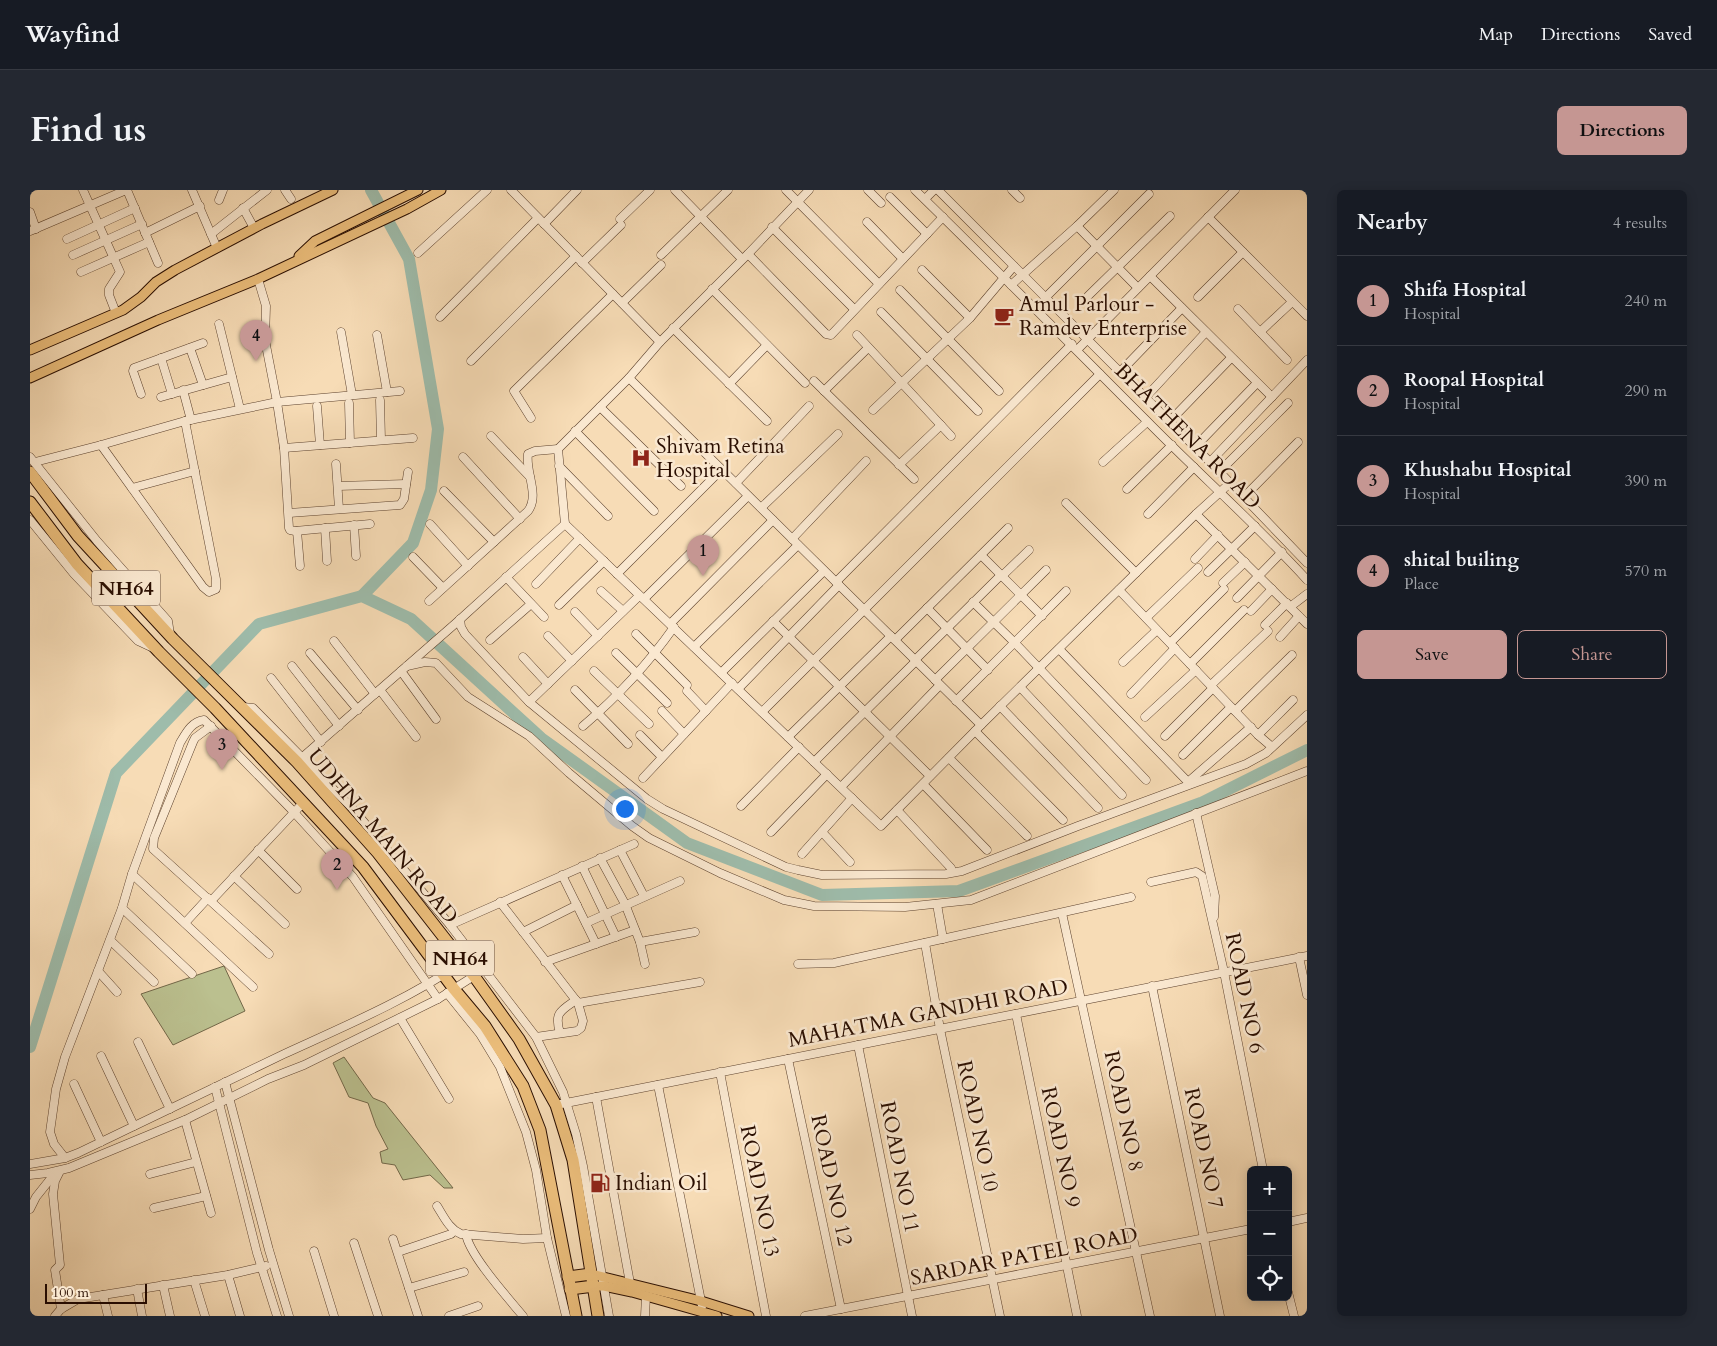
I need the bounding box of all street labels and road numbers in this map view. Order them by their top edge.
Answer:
street label: BHATHENA ROAD [1108,357,1267,516]
road number: NH64 [92,570,160,606]
street label: UDHNA MAIN ROAD [301,743,465,930]
street label: ROAD NO 6 [1218,930,1271,1056]
road number: NH64 [426,940,494,976]
street label: MAHATMA GANDHI ROAD [786,972,1071,1055]
street label: ROAD NO 8 [1097,1048,1150,1174]
street label: ROAD NO 10 [949,1058,1006,1194]
street label: ROAD NO 9 [1034,1084,1088,1210]
street label: ROAD NO 7 [1177,1085,1231,1211]
street label: ROAD NO 11 [873,1099,926,1235]
street label: ROAD NO 12 [803,1112,860,1249]
street label: ROAD NO 13 [733,1123,786,1259]
street label: SARDAR PATEL ROAD [908,1220,1140,1293]

